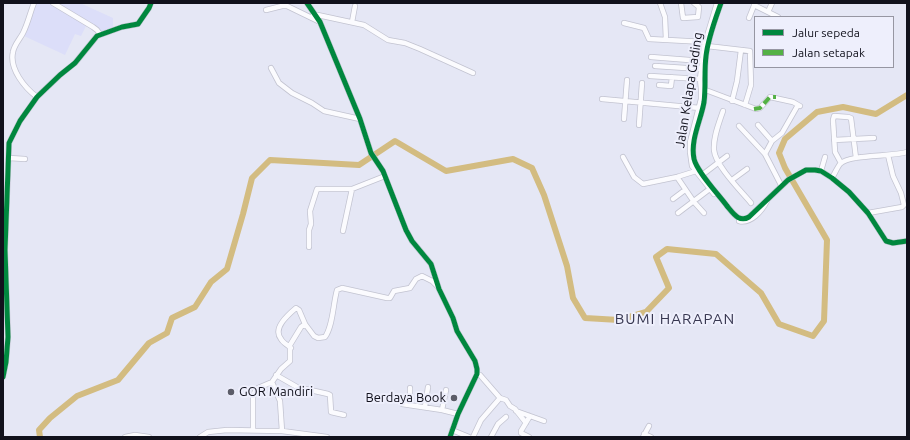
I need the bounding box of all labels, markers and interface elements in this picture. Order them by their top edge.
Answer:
legend [754,16,894,68]
text: Jalur sepeda [792,26,860,39]
street label: Jalan Kelapa Gading [672,31,706,149]
text: Jalan setapak [792,46,865,59]
district label: BUMI HARAPAN [615,310,735,328]
place label: GOR Mandiri [239,384,313,400]
marker: GOR Mandiri [226,387,236,397]
place label: Berdaya Book [365,390,446,406]
marker: Berdaya Book [449,393,459,403]

